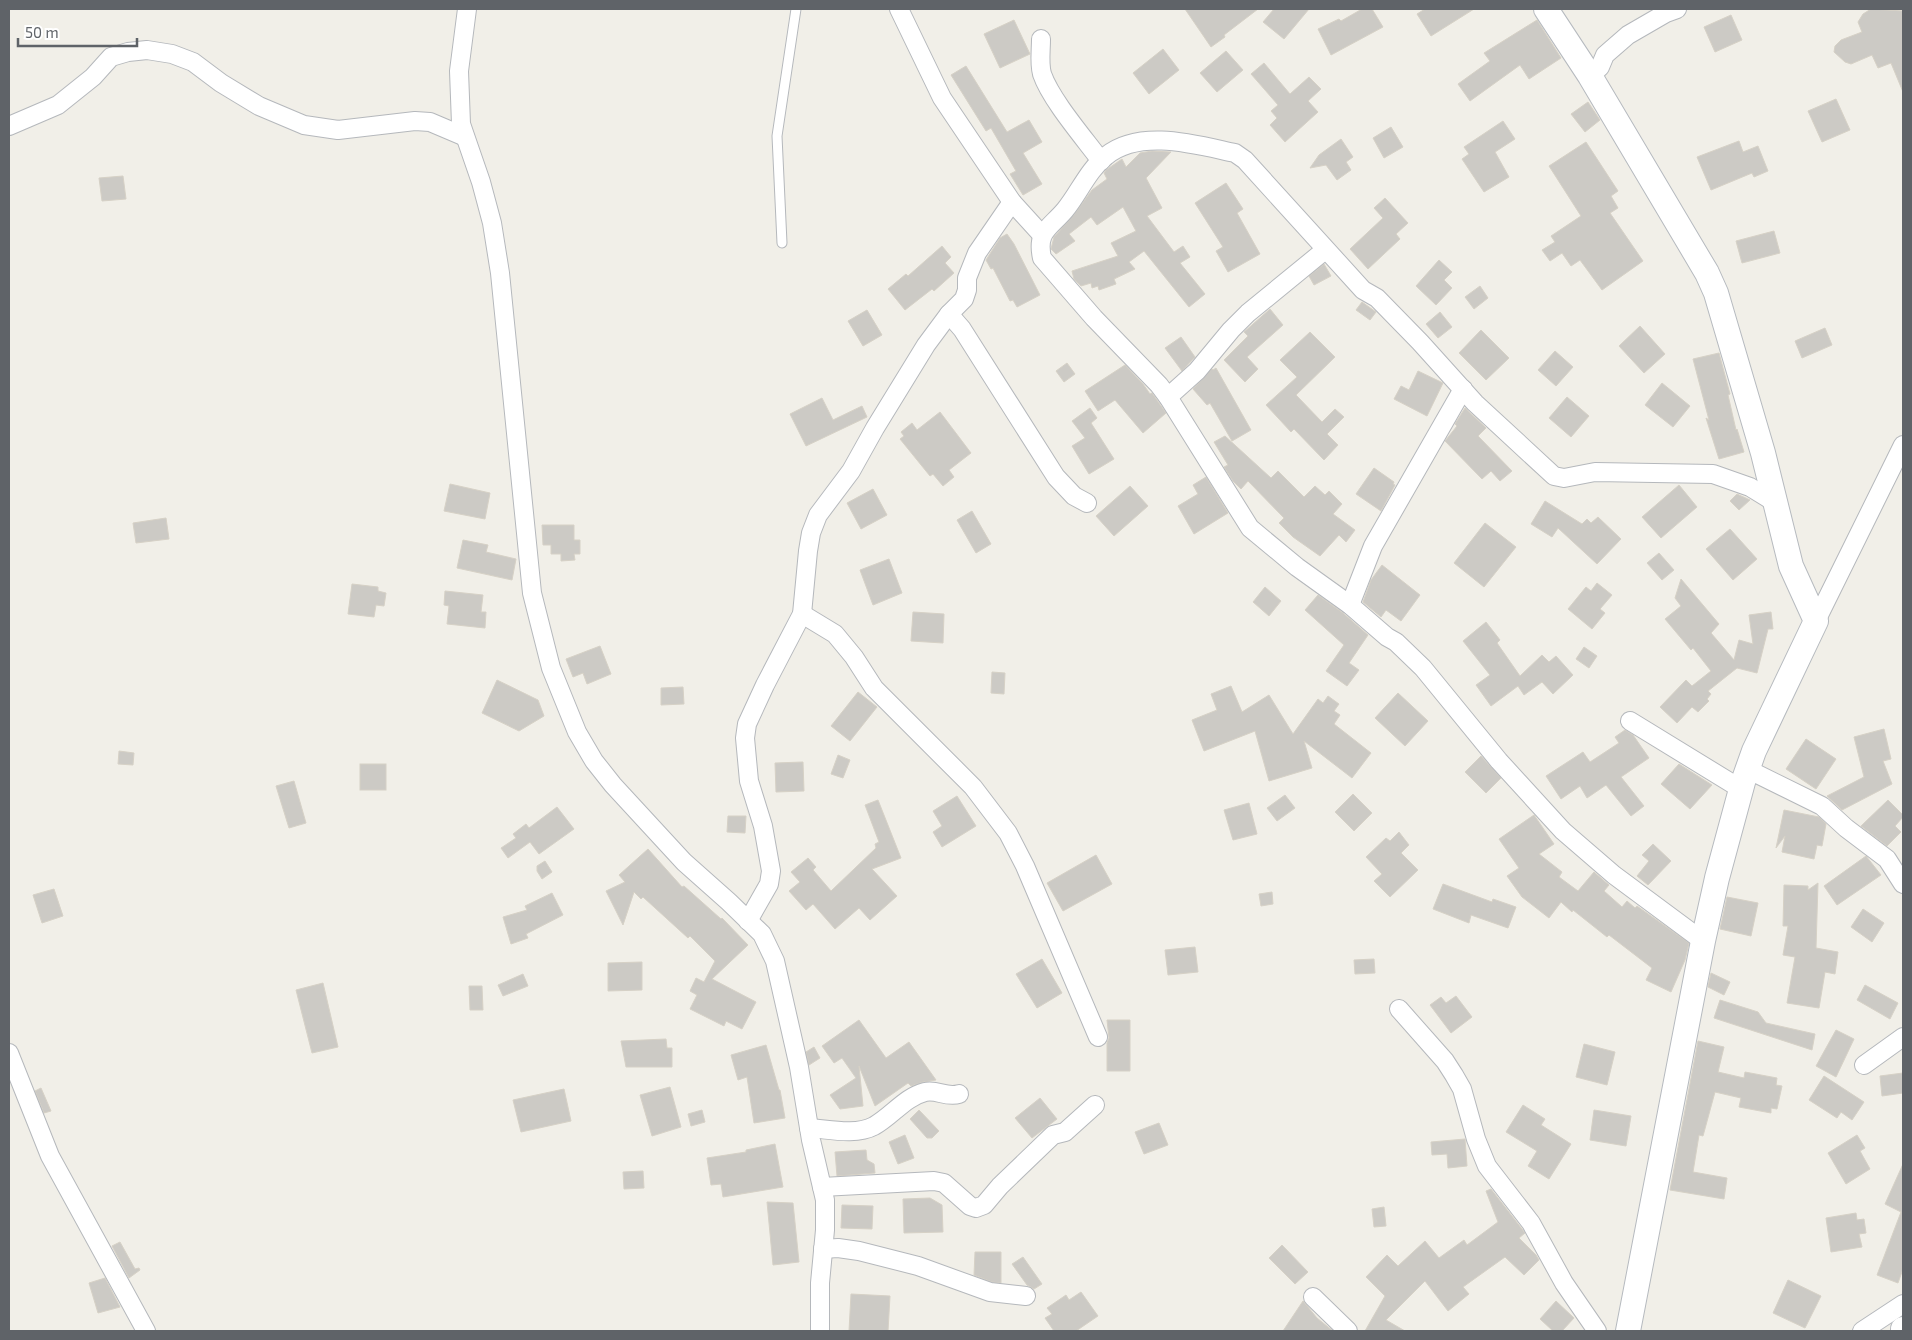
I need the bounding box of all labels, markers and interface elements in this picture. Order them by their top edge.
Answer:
scale bar [18,15,136,47]
text: 50 m [25,23,59,41]

